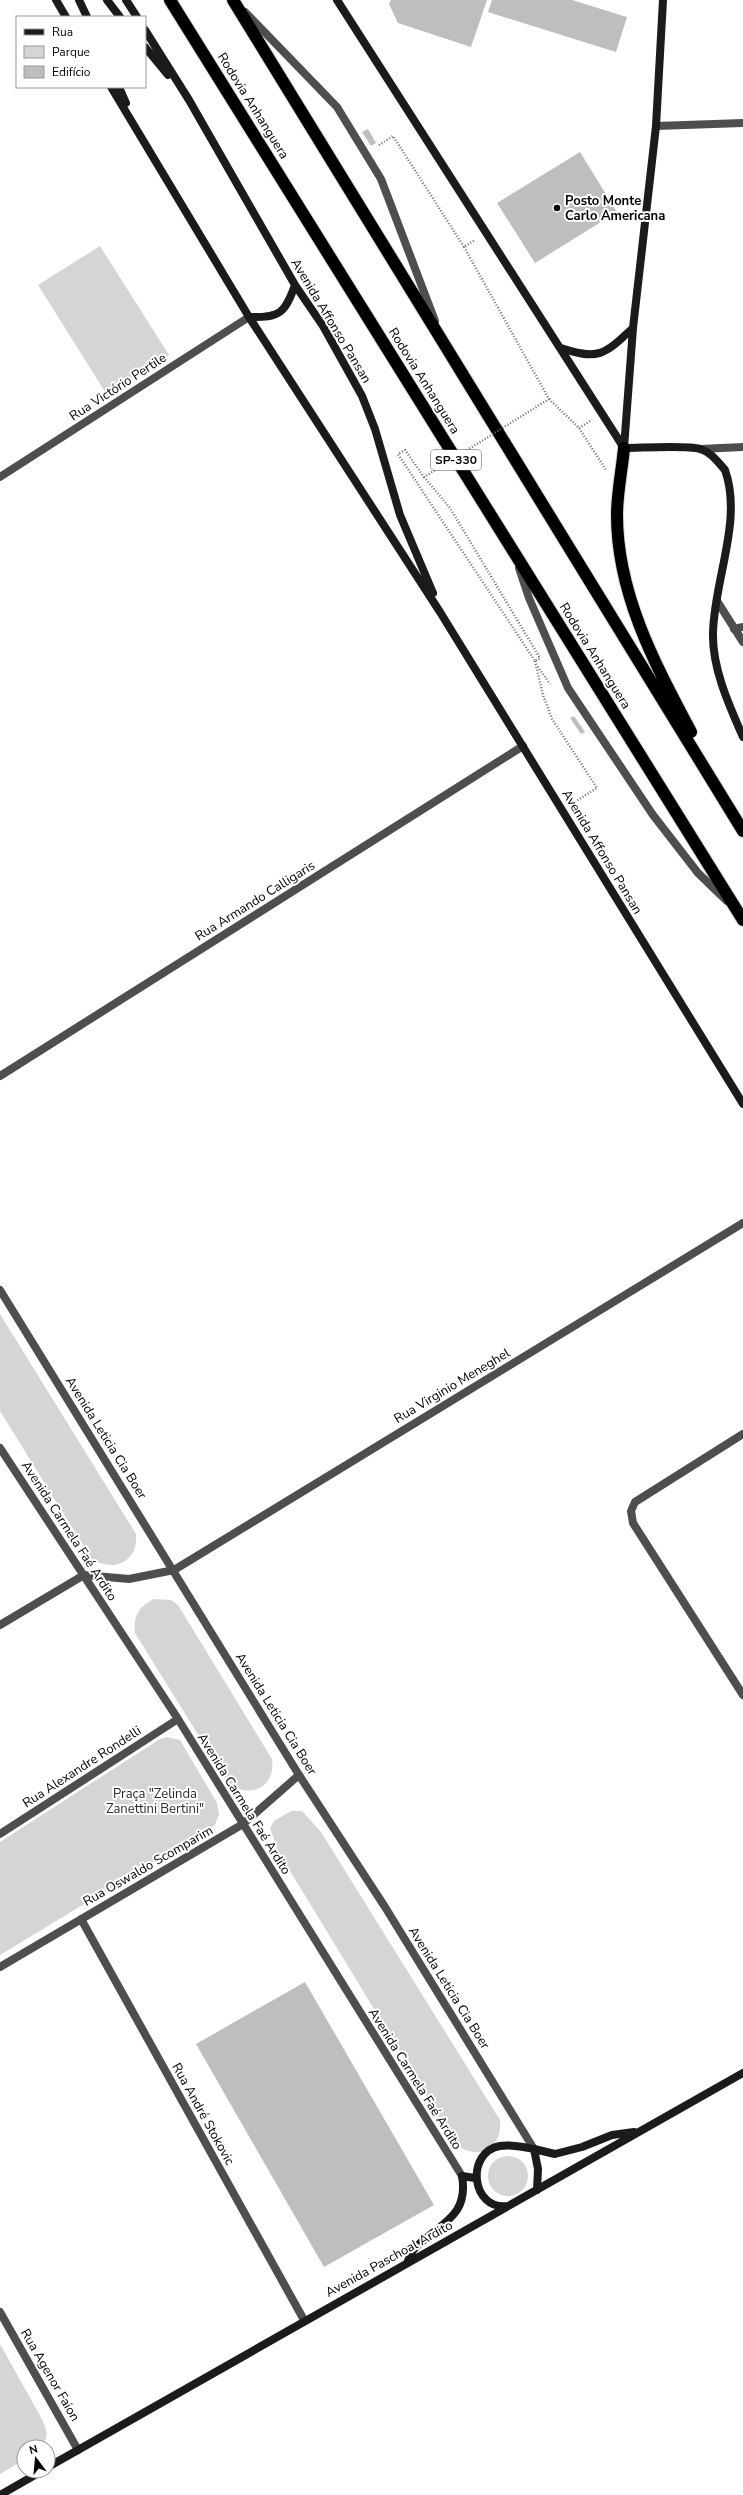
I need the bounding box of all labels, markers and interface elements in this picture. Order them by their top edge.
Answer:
legend [16,16,146,88]
text: Rua [52,24,73,40]
text: Parque [52,44,90,60]
street label: Rodovia Anhanguera [213,49,293,163]
text: Edifício [52,64,91,80]
place label: Posto Monte Carlo Americana [565,192,665,225]
marker: Posto Monte Carlo Americana [552,203,562,213]
street label: Avenida Affonso Pansan [287,255,375,387]
street label: Rodovia Anhanguera [384,324,464,438]
street label: Rua Victório Pertile [66,349,170,425]
road number: SP-330 [431,450,481,470]
street label: Rodovia Anhanguera [555,599,635,713]
street label: Avenida Affonso Pansan [558,786,646,918]
street label: Rua Armando Calligaris [192,857,318,945]
street label: Rua Virginio Meneghel [391,1344,514,1428]
street label: Avenida Leticia Cia Boer [61,1373,151,1503]
street label: Avenida Carmela Faé Ardito [17,1458,121,1604]
street label: Avenida Leticia Cia Boer [231,1649,321,1779]
street label: Rua Alexandre Rondelli [19,1722,145,1812]
street label: Avenida Carmela Faé Ardito [193,1730,295,1878]
park label: Praça "Zelinda Zanettini Bertini" [106,1785,204,1818]
street label: Rua Oswaldo Scomparim [80,1821,216,1911]
street label: Avenida Leticia Cia Boer [404,1923,494,2053]
street label: Avenida Carmela Faé Ardito [364,2005,466,2153]
street label: Rua André Stokovic [167,2060,239,2168]
street label: Avenida Paschoal Ardito [322,2216,456,2302]
street label: Rua Agenor Faion [16,2325,84,2425]
north arrow [16,2439,56,2479]
text: N [27,2442,39,2458]

